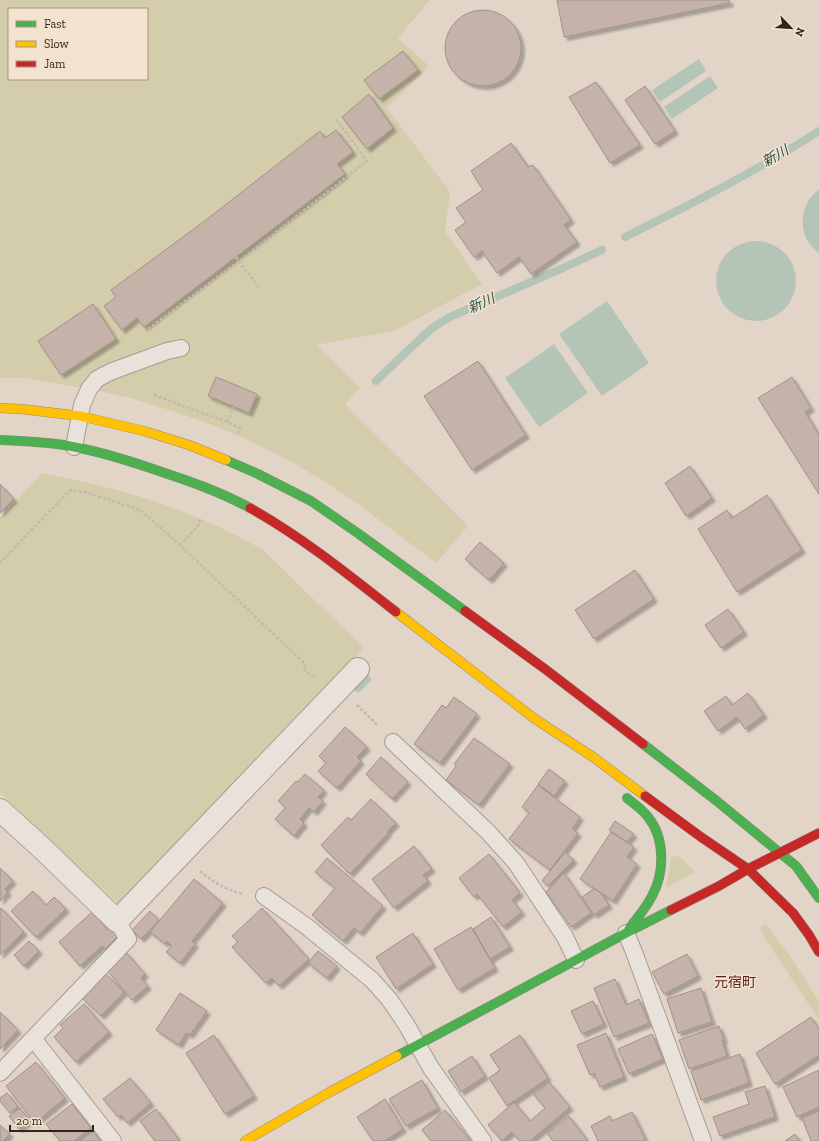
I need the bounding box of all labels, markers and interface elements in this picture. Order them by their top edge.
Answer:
legend [8,8,148,80]
north arrow [771,8,811,48]
text: Fast [44,17,67,31]
text: N [792,25,807,39]
text: Slow [44,37,70,51]
text: Jam [44,57,66,71]
water label: 新川 [759,141,793,171]
water label: 新川 [465,289,499,317]
district label: 元宿町 [714,974,756,991]
scale bar [10,1107,93,1133]
text: 20 m [16,1114,43,1128]

